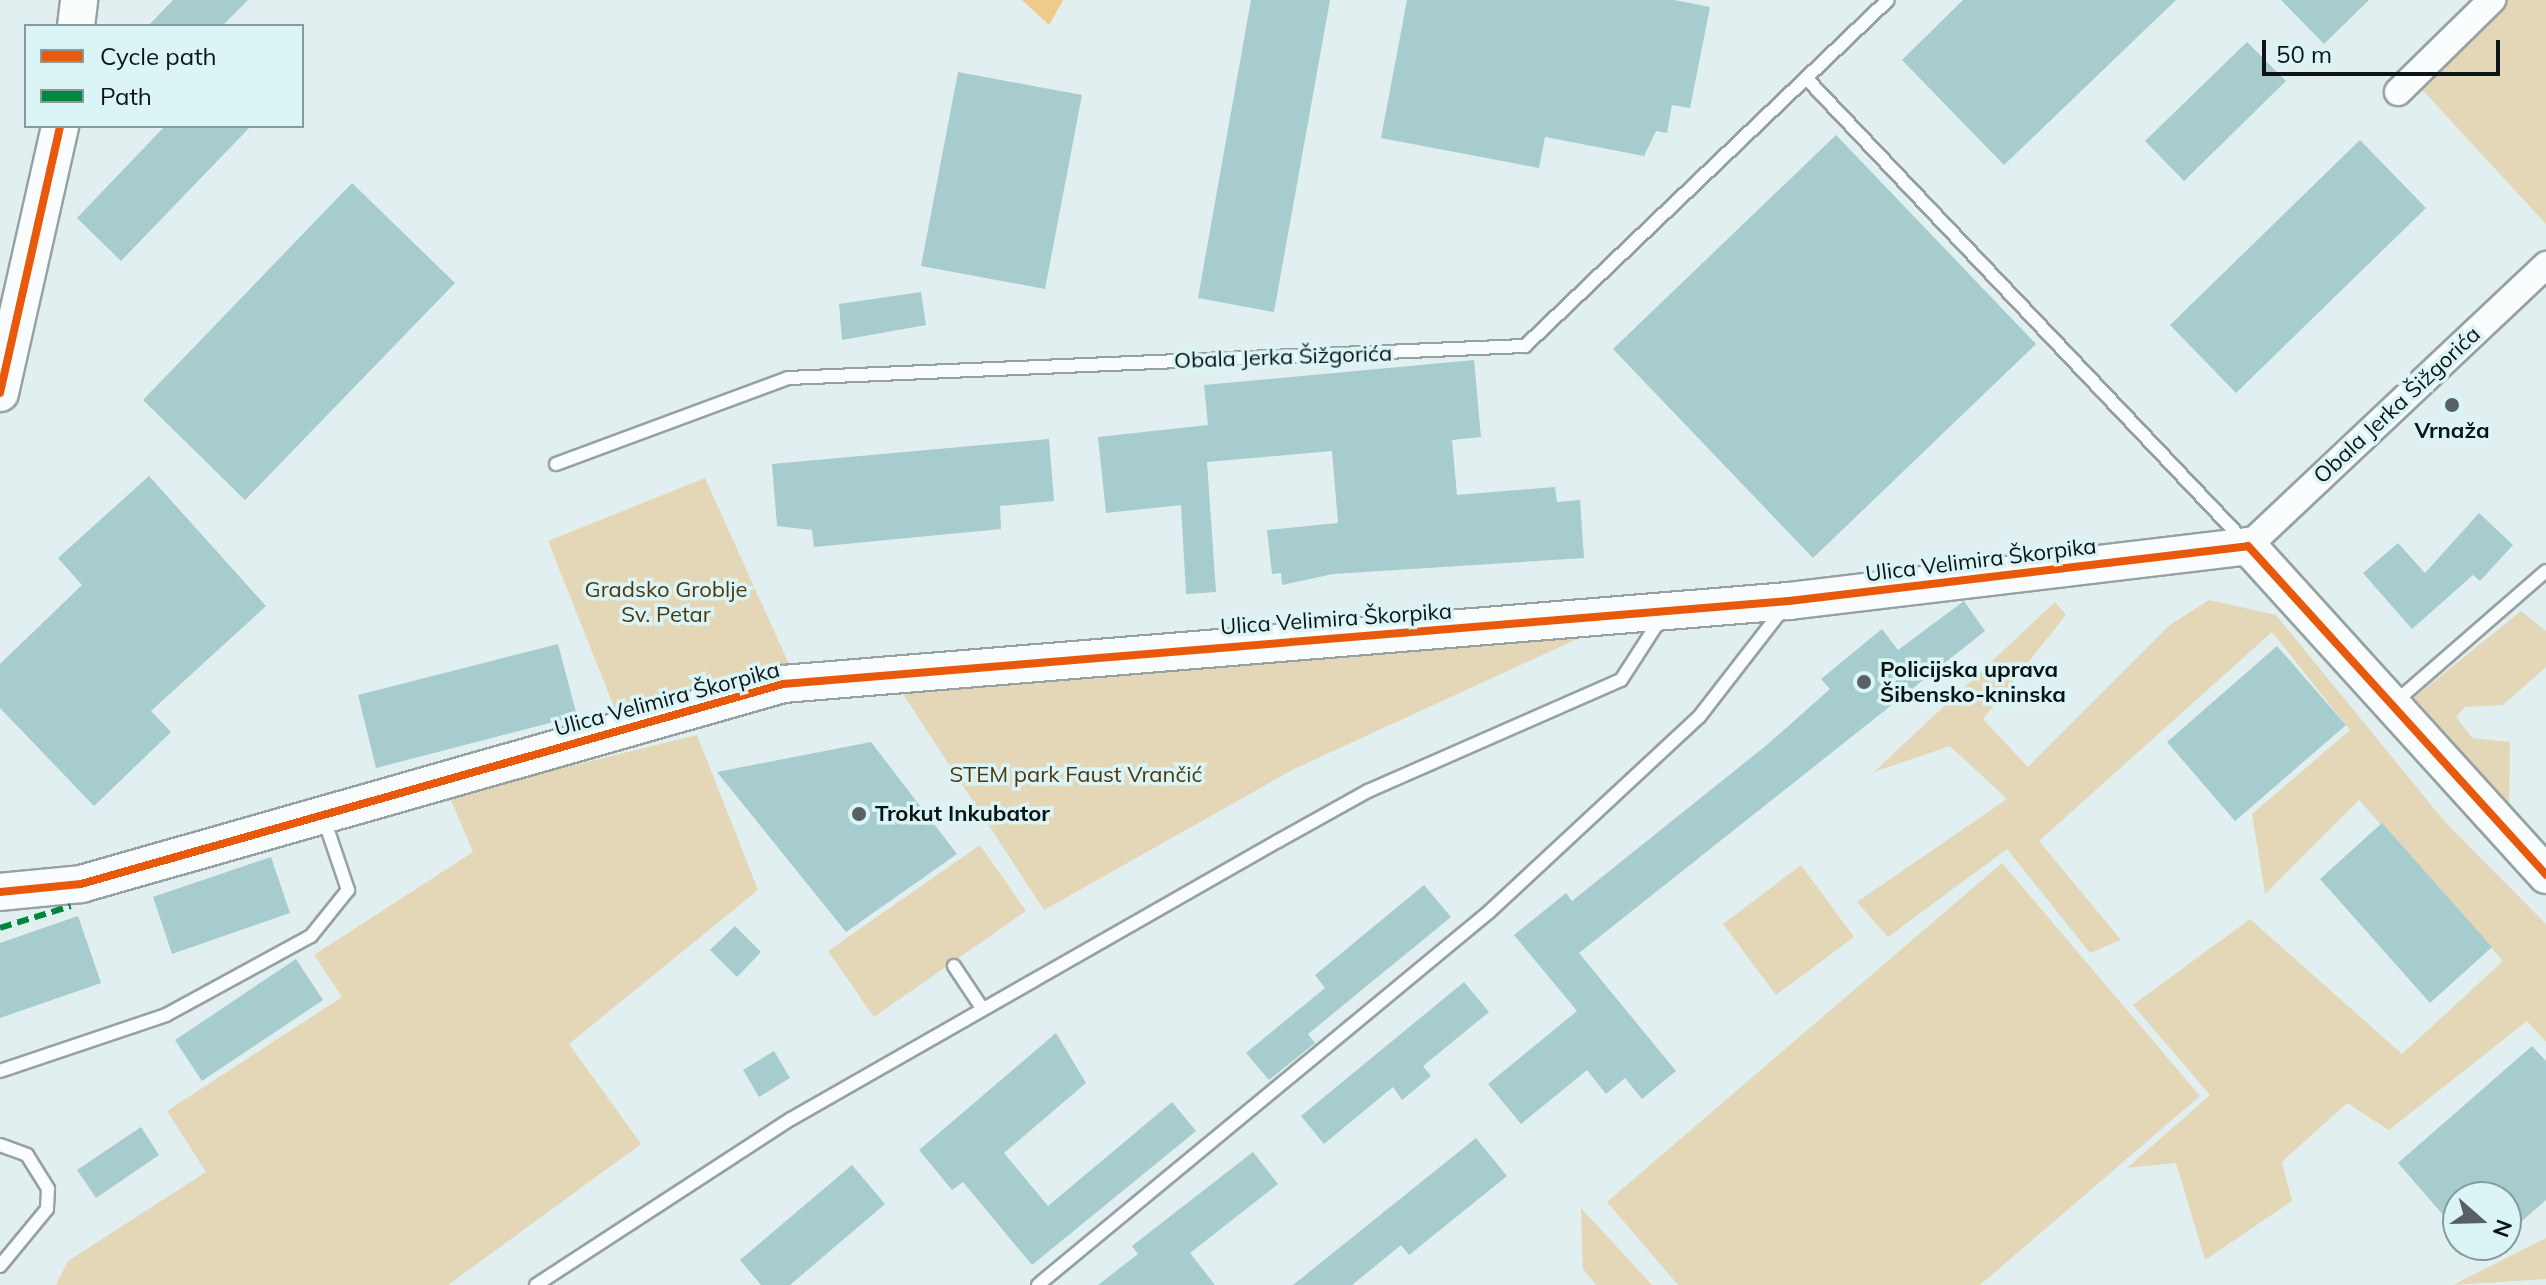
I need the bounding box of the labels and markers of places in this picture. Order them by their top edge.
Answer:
marker: Vrnaža [2443,396,2461,414]
place label: Vrnaža [2414,418,2490,444]
place label: Policijska uprava Šibensko-kninska [1880,656,2066,708]
marker: Policijska uprava Šibensko-kninska [1855,673,1873,691]
place label: Trokut Inkubator [875,801,1050,827]
marker: Trokut Inkubator [850,805,868,823]

